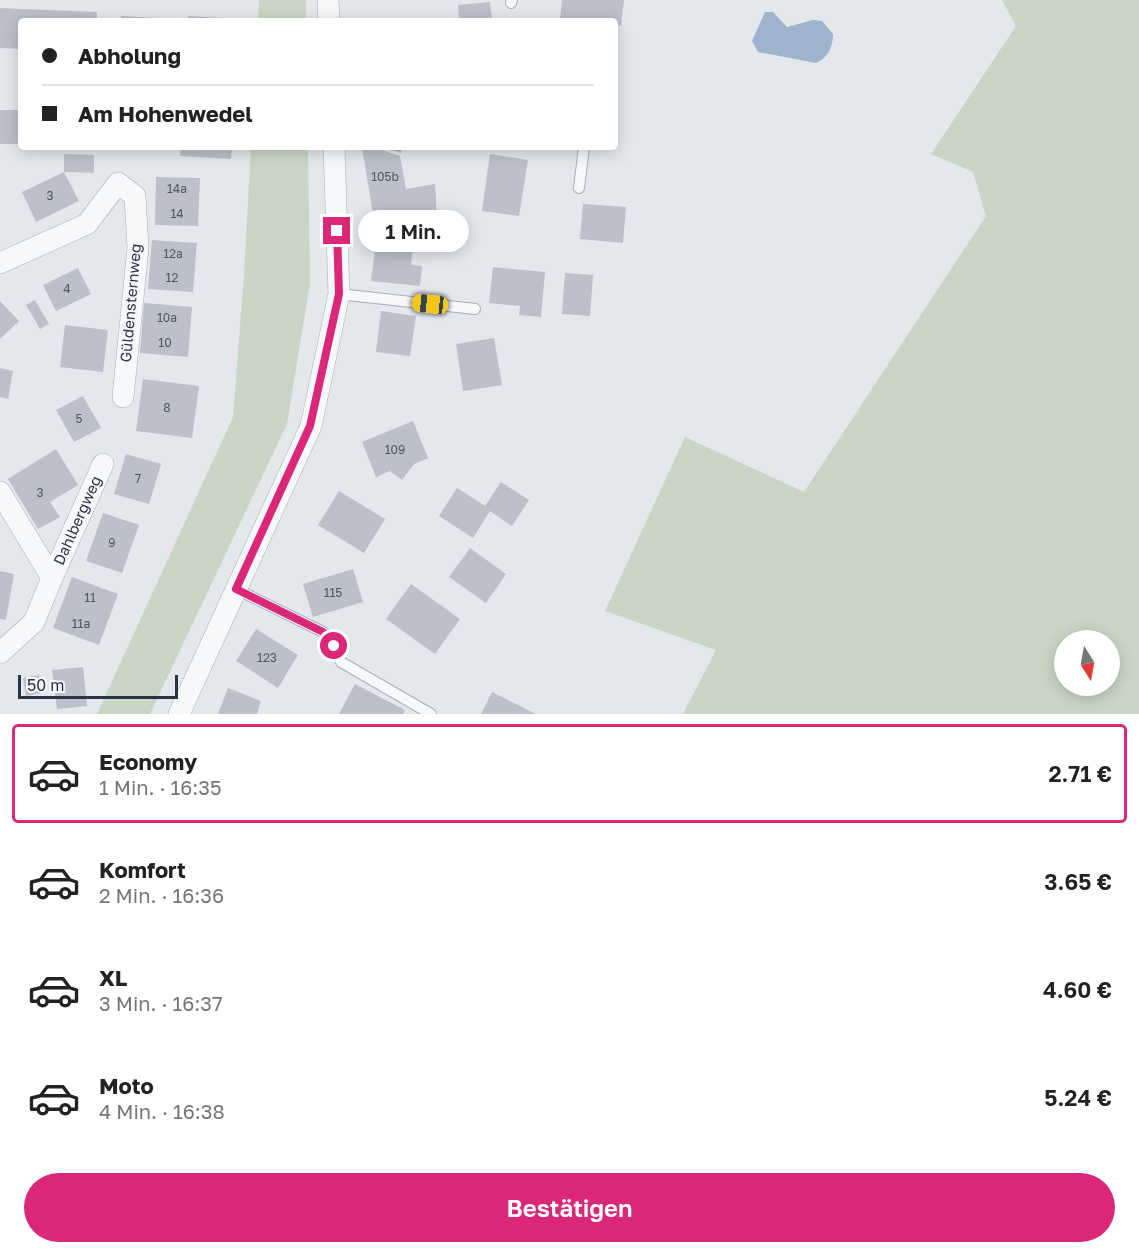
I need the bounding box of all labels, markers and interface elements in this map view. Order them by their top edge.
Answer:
text: Abholung [78,42,181,69]
text: Am Hohenwedel [78,100,253,127]
house number: 105b [371,169,399,184]
house number: 14a [167,181,187,196]
house number: 3 [46,188,54,203]
house number: 14 [170,206,184,221]
callout: 1 Min. [358,210,469,252]
route end [323,217,350,244]
text: 1 Min. [385,219,442,243]
street label: Güldensternweg [116,243,144,363]
house number: 12a [163,246,183,261]
house number: 12 [166,270,178,285]
house number: 4 [63,281,71,296]
car [411,293,449,315]
house number: 10a [157,310,177,325]
house number: 10 [158,335,172,350]
house number: 8 [163,400,171,415]
house number: 5 [76,411,83,426]
house number: 109 [385,442,405,457]
house number: 7 [135,471,141,486]
street label: Dahlbergweg [49,473,105,568]
house number: 3 [36,485,44,500]
house number: 9 [108,535,116,550]
house number: 115 [324,585,342,600]
house number: 11 [84,590,96,605]
house number: 11a [72,616,90,631]
north arrow [1054,630,1120,696]
map controls [1054,630,1120,696]
route start [320,632,347,659]
house number: 123 [257,650,277,665]
scale bar [18,672,178,700]
text: 50 m [27,675,64,695]
icon: car [27,747,81,801]
text: Economy [99,748,197,775]
text: 2.71 € [1048,760,1112,787]
text: 1 Min. · 16:35 [99,775,222,799]
icon: car [27,855,81,909]
text: Komfort [99,856,186,883]
text: 3.65 € [1044,868,1112,895]
text: 2 Min. · 16:36 [99,883,224,907]
icon: car [27,963,81,1017]
text: XL [99,964,127,991]
text: 4.60 € [1043,976,1112,1003]
text: 3 Min. · 16:37 [99,991,223,1015]
icon: car [27,1071,81,1125]
text: Moto [99,1072,154,1099]
text: 5.24 € [1044,1084,1112,1111]
text: 4 Min. · 16:38 [99,1099,225,1123]
button: Bestätigen [24,1173,1115,1242]

